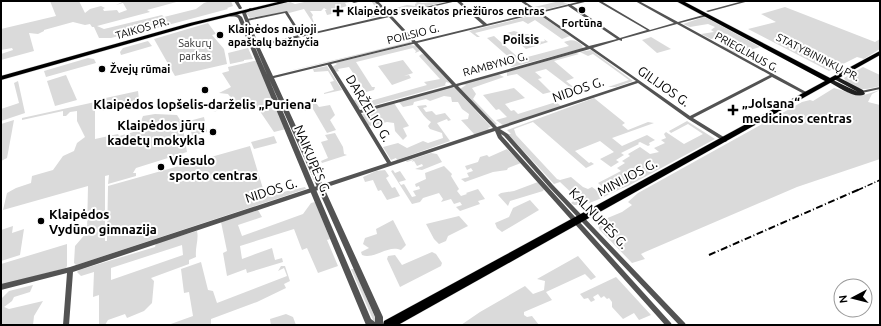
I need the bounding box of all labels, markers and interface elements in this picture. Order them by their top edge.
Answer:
marker: Klaipėdos sveikatos priežiūros centras [332,5,344,17]
place label: Klaipėdos sveikatos priežiūros centras [347,5,545,17]
marker: Fortūna [577,5,587,15]
street label: TAIKOS PR. [114,15,170,41]
place label: Fortūna [562,17,602,29]
street label: POILSIO G. [386,22,440,46]
place label: Klaipėdos naujoji apaštalų bažnyčia [228,23,319,49]
marker: Klaipėdos naujoji apaštalų bažnyčia [215,30,225,40]
street label: PRIEGLIAUS G. [713,30,781,74]
street label: STATYBININKŲ PR. [774,31,862,83]
district label: Poilsis [503,33,539,46]
park label: Sakurų parkas [178,37,212,62]
street label: RAMBYNO G. [461,50,529,78]
place label: Žvejų rūmai [110,62,170,76]
street label: GILIJOS G. [635,63,693,109]
marker: Žvejų rūmai [97,64,107,74]
street label: DARŽELIO G. [344,72,395,144]
street label: NIDOS G. [550,74,606,104]
marker: Klaipėdos lopšelis-darželis „Puriena“ [200,85,210,95]
place label: „Jolsana“ medicinos centras [742,96,852,125]
place label: Klaipėdos lopšelis-darželis „Puriena“ [93,97,317,111]
marker: „Jolsana“ medicinos centras [727,104,739,116]
place label: Klaipėdos jūrų kadetų mokykla [107,118,205,148]
street label: NAIKUPĖS G. [292,122,335,197]
marker: Klaipėdos jūrų kadetų mokykla [208,127,218,137]
place label: Viesulo sporto centras [169,153,258,182]
street label: MINIJOS G. [595,155,659,199]
marker: Viesulo sporto centras [156,162,166,172]
street label: NIDOS G. [243,175,299,205]
street label: KALNUPĖS G. [567,184,632,251]
place label: Klaipėdos Vydūno gimnazija [49,207,157,236]
marker: Klaipėdos Vydūno gimnazija [36,216,46,226]
north arrow [833,278,873,318]
text: N [837,294,850,304]

